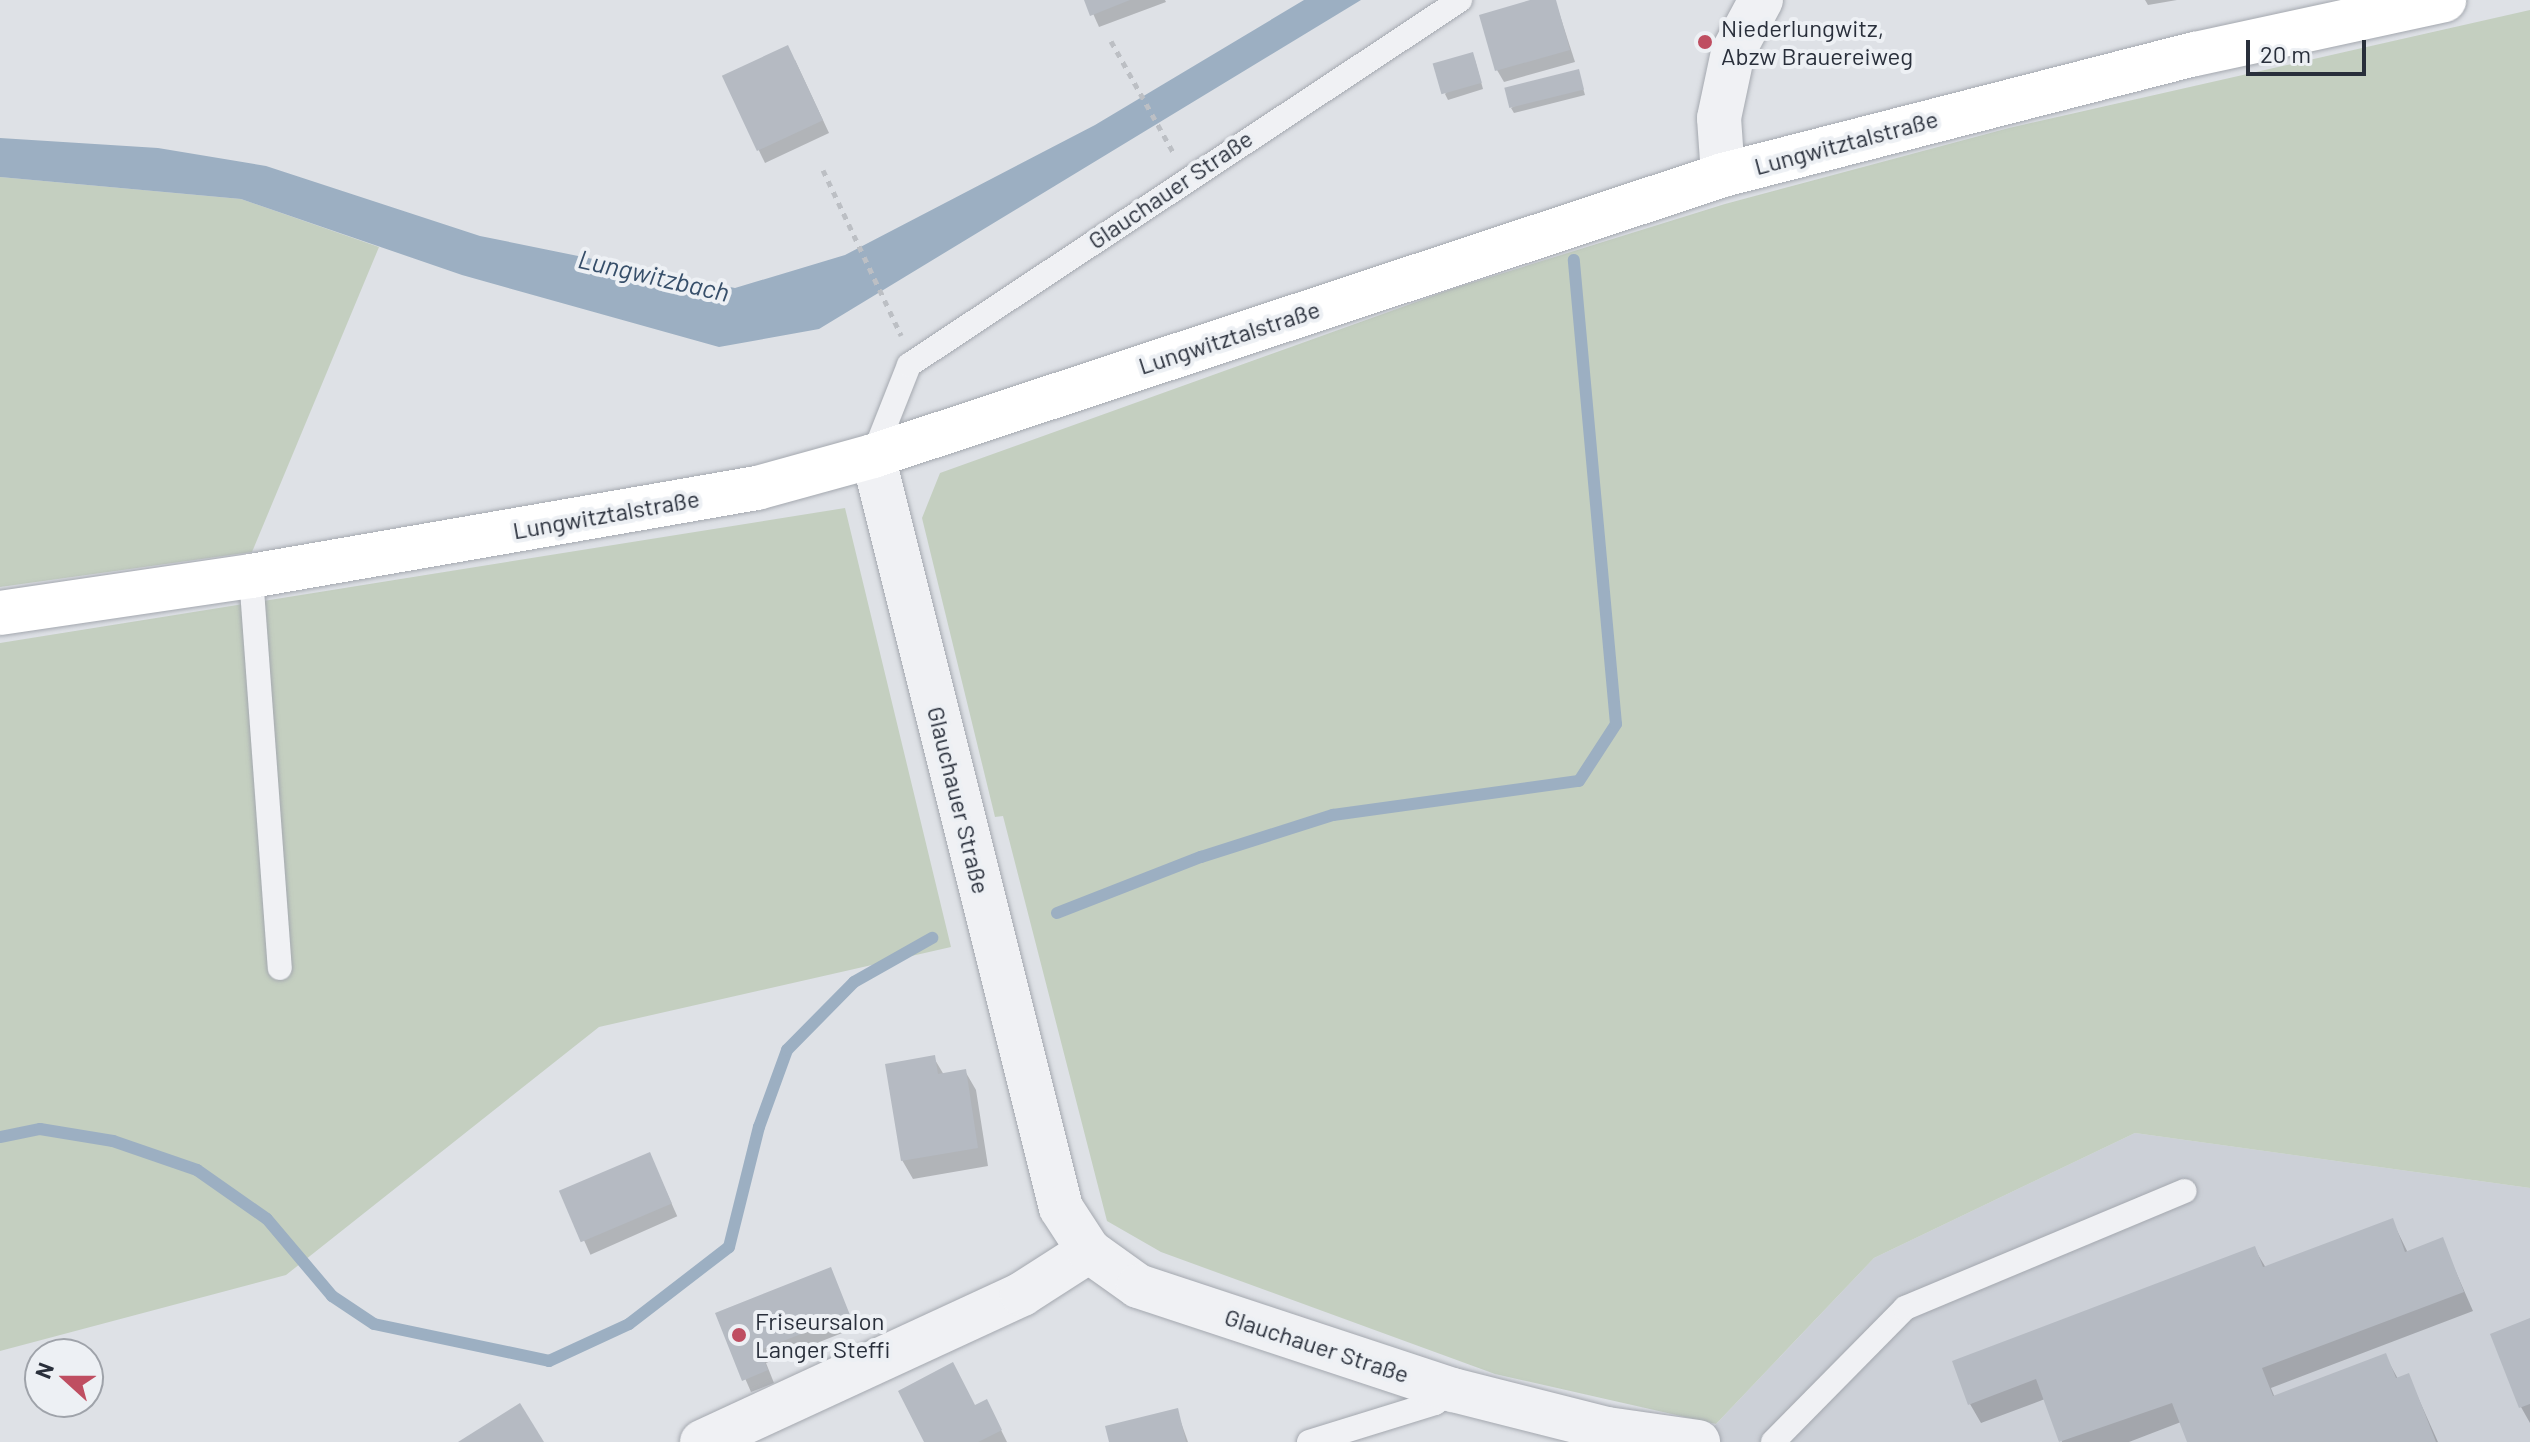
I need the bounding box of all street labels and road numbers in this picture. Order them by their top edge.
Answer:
street label: Lungwitztalstraße [1751,104,1941,180]
street label: Glauchauer Straße [1082,123,1258,255]
street label: Lungwitztalstraße [1135,294,1323,380]
street label: Lungwitztalstraße [510,483,702,545]
street label: Glauchauer Straße [922,703,996,897]
street label: Glauchauer Straße [1221,1302,1413,1388]

